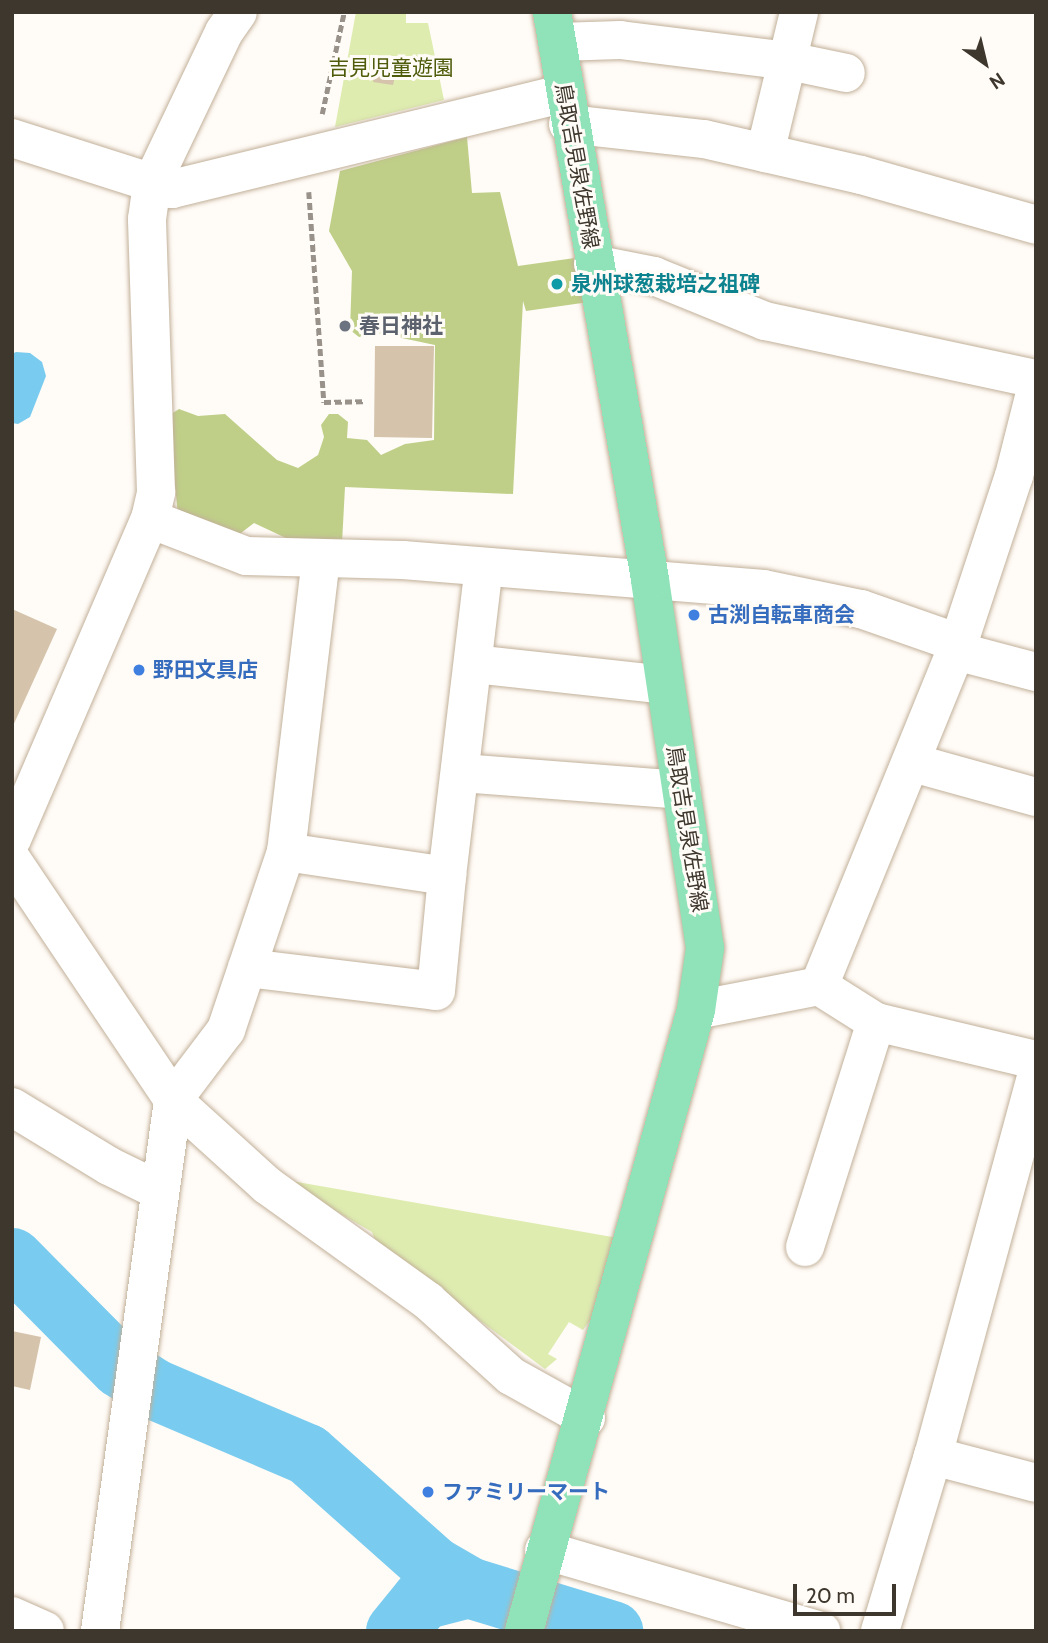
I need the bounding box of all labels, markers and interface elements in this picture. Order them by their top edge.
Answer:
north arrow [950,28,1020,98]
park label: 吉見児童遊園 [328,55,454,81]
text: N [985,68,1009,94]
street label: 鳥取吉見泉佐野線 [550,81,604,251]
place label: 泉州球葱栽培之祖碑 [571,271,760,297]
marker: 泉州球葱栽培之祖碑 [549,276,565,292]
place label: 春日神社 [359,313,443,339]
marker: 春日神社 [337,318,353,334]
place label: 古渕自転車商会 [708,602,855,628]
marker: 古渕自転車商会 [686,607,702,623]
place label: 野田文具店 [153,657,258,683]
marker: 野田文具店 [131,662,147,678]
street label: 鳥取吉見泉佐野線 [661,744,713,914]
place label: ファミリーマート [442,1479,610,1505]
marker: ファミリーマート [420,1484,436,1500]
scale bar [796,1570,899,1614]
text: 20 m [806,1583,855,1608]

